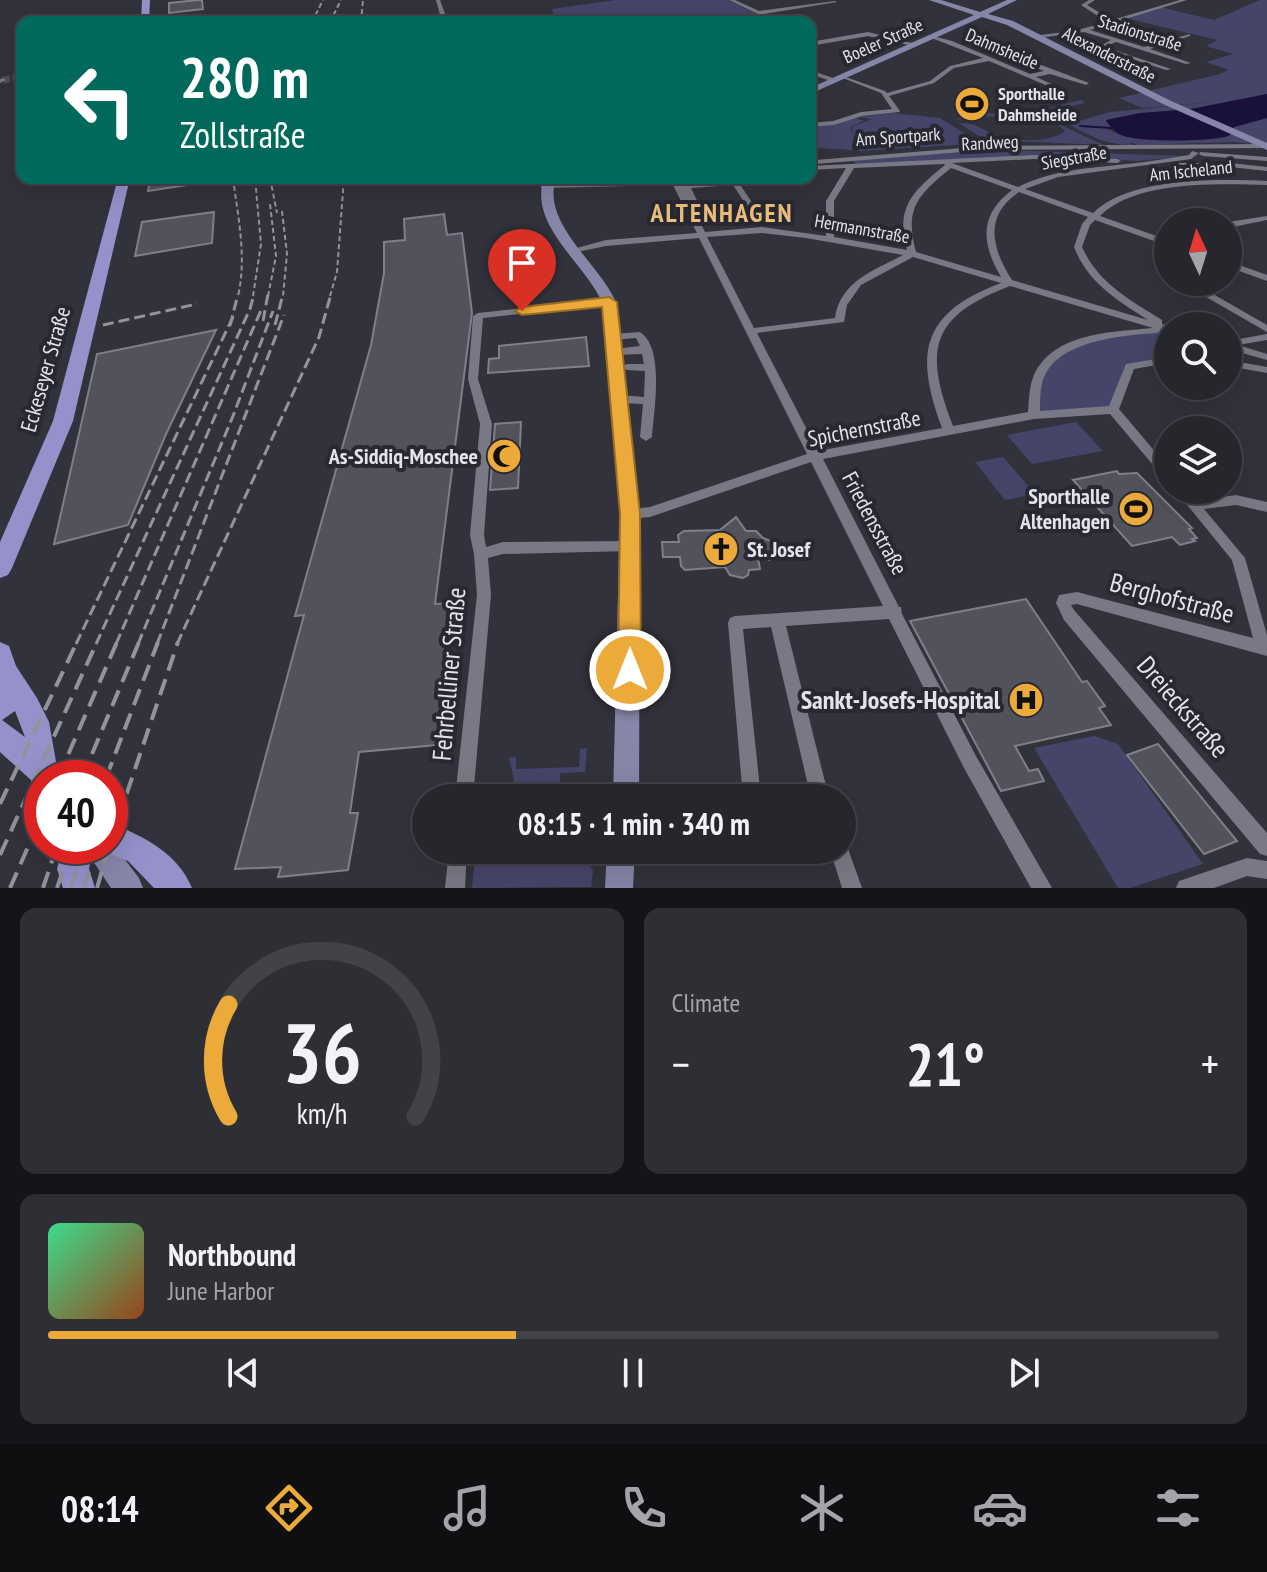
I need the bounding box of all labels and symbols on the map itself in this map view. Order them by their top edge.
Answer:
street label: Stadionstraße [1095,9,1185,56]
street label: Boeler Straße [839,13,926,68]
street label: Alexanderstraße [1059,21,1160,88]
street label: Dahmsheide [962,23,1042,74]
place label: Sporthalle Dahmsheide [998,82,1077,126]
sports icon: Sporthalle Dahmsheide [953,85,991,123]
street label: Am Sportpark [855,122,941,151]
street label: Randweg [961,130,1019,155]
street label: Siegstraße [1039,140,1108,175]
street label: Am Ischeland [1148,155,1234,186]
district label: ALTENHAGEN [649,196,794,229]
north arrow [1154,208,1242,296]
street label: Hermannstraße [813,209,911,248]
pin [488,229,556,311]
street label: Eckeseyer Straße [14,303,76,435]
street label: Spichernstraße [805,403,923,453]
mosque icon: As-Siddiq-Moschee [485,437,523,475]
place label: As-Siddiq-Moschee [328,442,478,470]
street label: Friedensstraße [836,467,914,579]
place label: Sporthalle Altenhagen [1019,482,1110,535]
sports icon: Sporthalle Altenhagen [1117,490,1155,528]
church icon: St. Josef [702,530,740,568]
place label: St. Josef [747,535,811,563]
street label: Berghofstraße [1106,565,1238,630]
street label: Fehrbelliner Straße [424,586,473,762]
position arrow [588,628,672,712]
street label: Dreieckstraße [1130,649,1236,764]
hospital icon: Sankt-Josefs-Hospital [1007,681,1045,719]
place label: Sankt-Josefs-Hospital [801,683,1001,716]
speed limit sign: 40 [24,760,128,864]

